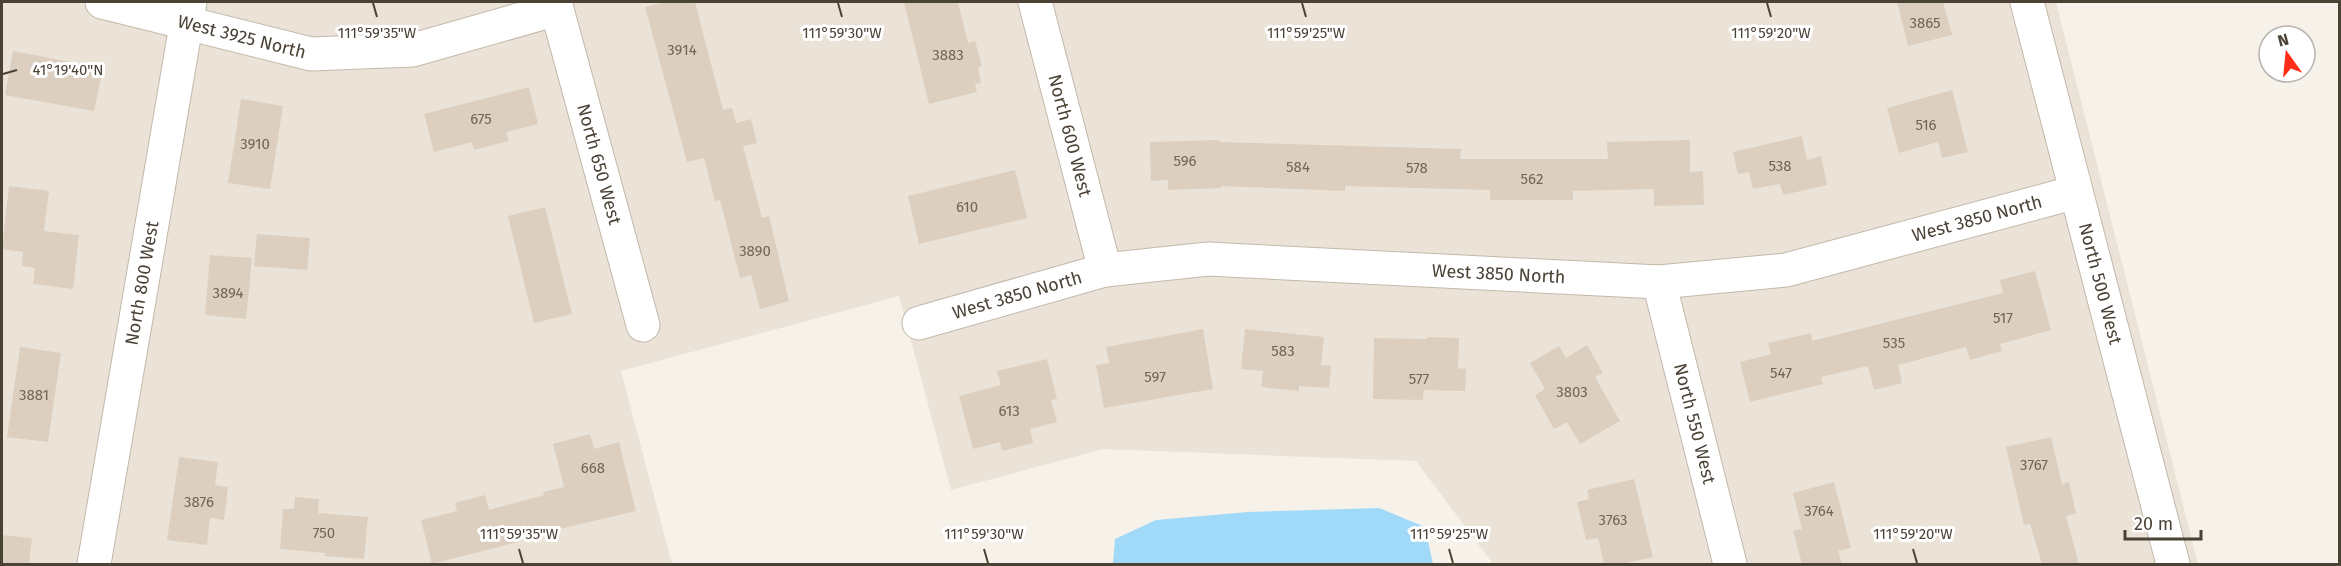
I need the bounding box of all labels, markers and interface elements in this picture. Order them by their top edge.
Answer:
street label: West 3925 North [175,10,308,63]
house number: 3865 [1909,14,1941,32]
text: 111°59'35"W [338,24,417,42]
text: 111°59'30"W [802,24,882,42]
text: 111°59'25"W [1267,24,1346,42]
text: 111°59'20"W [1731,24,1811,42]
north arrow [2257,24,2317,84]
text: N [2276,29,2291,51]
house number: 3914 [667,41,697,59]
house number: 3883 [932,46,964,64]
text: 41°19'40"N [33,61,103,79]
street label: North 600 West [1043,72,1097,200]
street label: North 650 West [572,101,626,227]
house number: 675 [470,110,492,128]
house number: 516 [1915,116,1937,134]
house number: 3910 [240,135,270,153]
house number: 596 [1173,152,1197,170]
house number: 538 [1768,157,1792,175]
house number: 584 [1286,158,1310,176]
house number: 578 [1406,159,1428,177]
house number: 562 [1521,170,1543,188]
street label: West 3850 North [1910,191,2045,247]
house number: 610 [956,198,978,216]
street label: North 800 West [121,219,164,347]
street label: North 500 West [2074,220,2127,347]
house number: 3890 [739,242,771,260]
street label: West 3850 North [1431,259,1566,288]
street label: West 3850 North [950,266,1084,324]
house number: 3894 [212,284,244,302]
house number: 517 [1993,309,2013,327]
house number: 535 [1883,334,1905,352]
house number: 583 [1271,342,1295,360]
street label: North 550 West [1669,361,1721,487]
house number: 547 [1770,364,1792,382]
house number: 597 [1144,368,1166,386]
house number: 577 [1409,370,1430,388]
house number: 3803 [1556,383,1588,401]
house number: 3881 [19,386,49,404]
house number: 613 [998,402,1020,420]
house number: 3767 [2020,456,2048,474]
house number: 668 [581,459,605,477]
house number: 3876 [184,493,214,511]
house number: 3764 [1804,502,1834,520]
scale bar [2125,503,2202,541]
house number: 3763 [1598,511,1628,529]
text: 20 m [2134,513,2173,535]
house number: 750 [313,524,335,542]
text: 111°59'35"W [480,525,559,543]
text: 111°59'30"W [944,525,1024,543]
text: 111°59'25"W [1410,525,1489,543]
text: 111°59'20"W [1873,525,1953,543]

